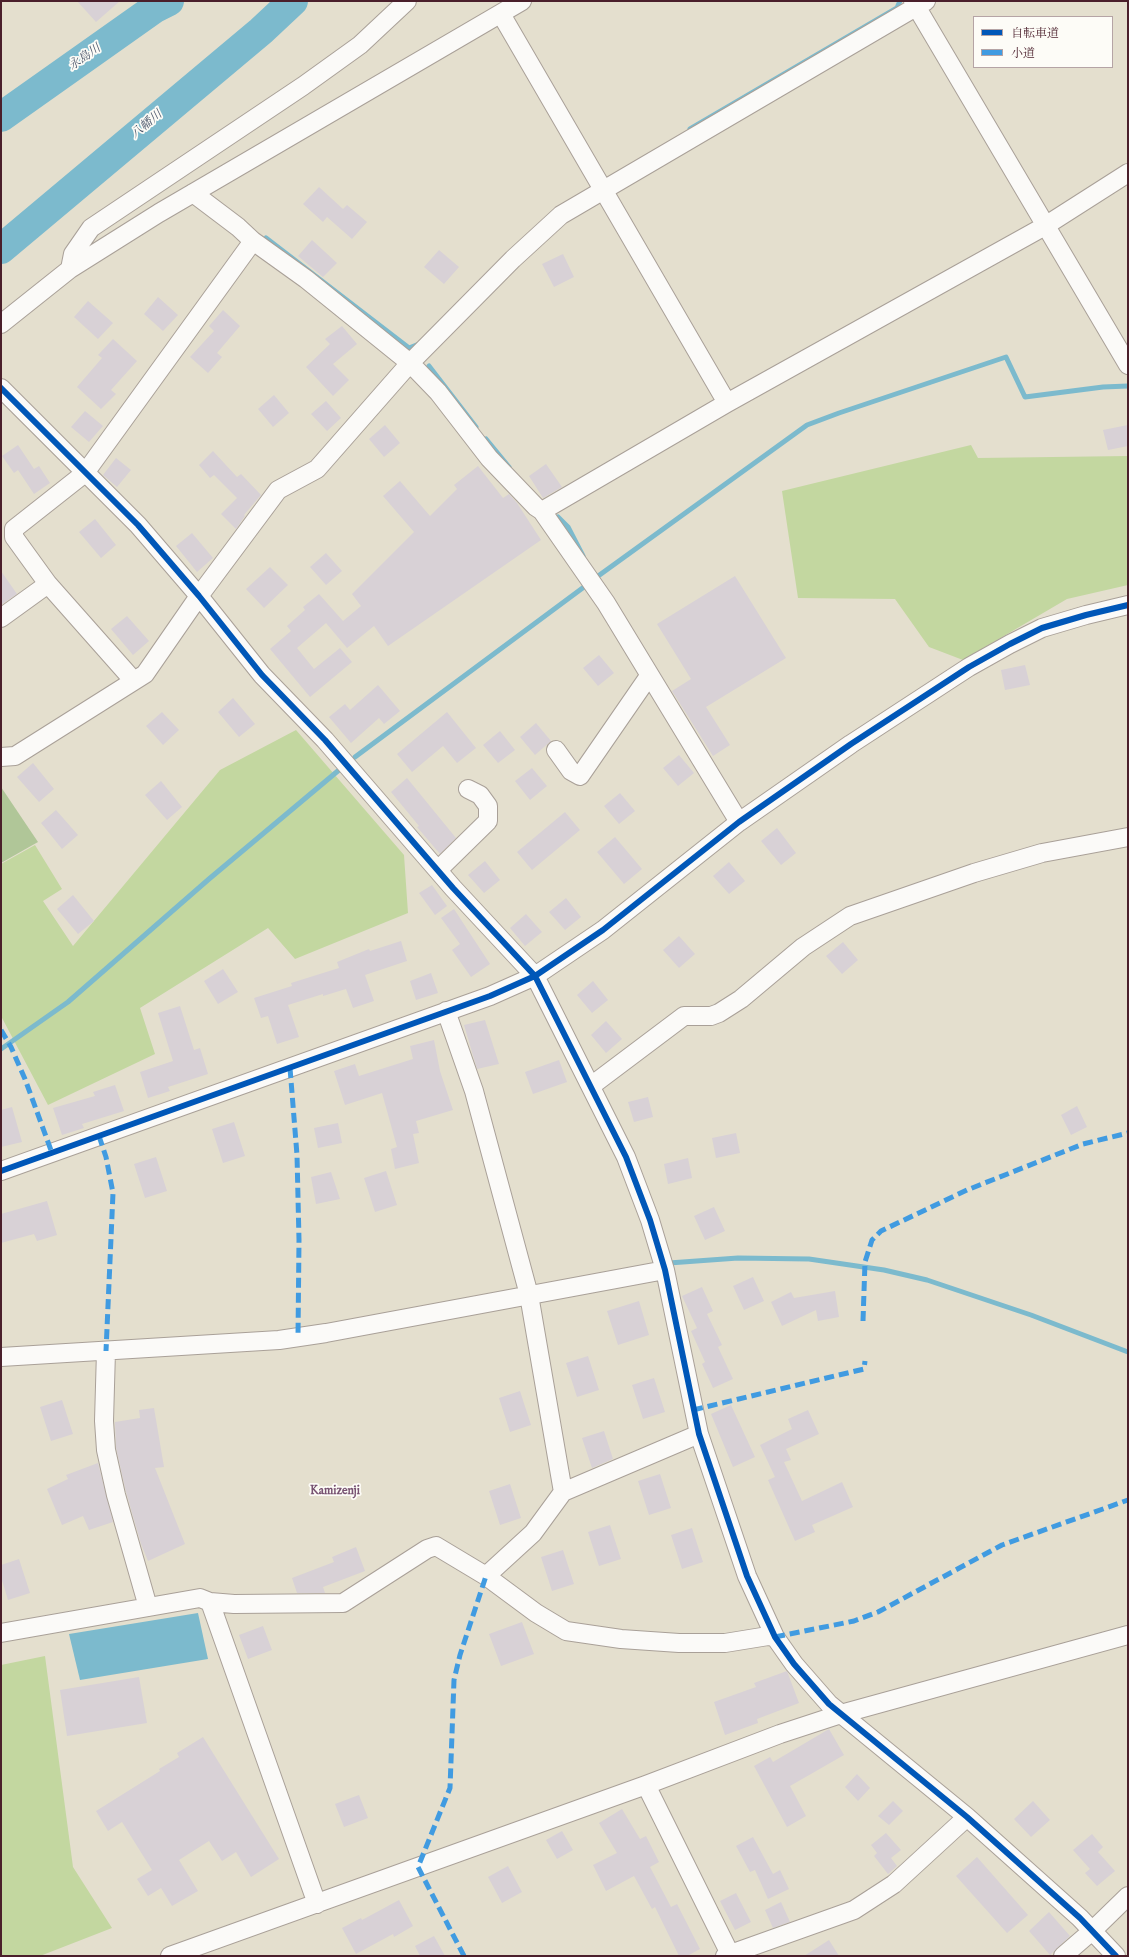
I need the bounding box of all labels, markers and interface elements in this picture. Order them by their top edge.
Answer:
legend [973,16,1113,68]
text: 自転車道 [1011,26,1059,41]
water label: 永島川 [66,42,104,74]
text: 小道 [1011,46,1035,61]
water label: 八幡川 [129,108,165,142]
district label: Kamizenji [310,1485,360,1499]

